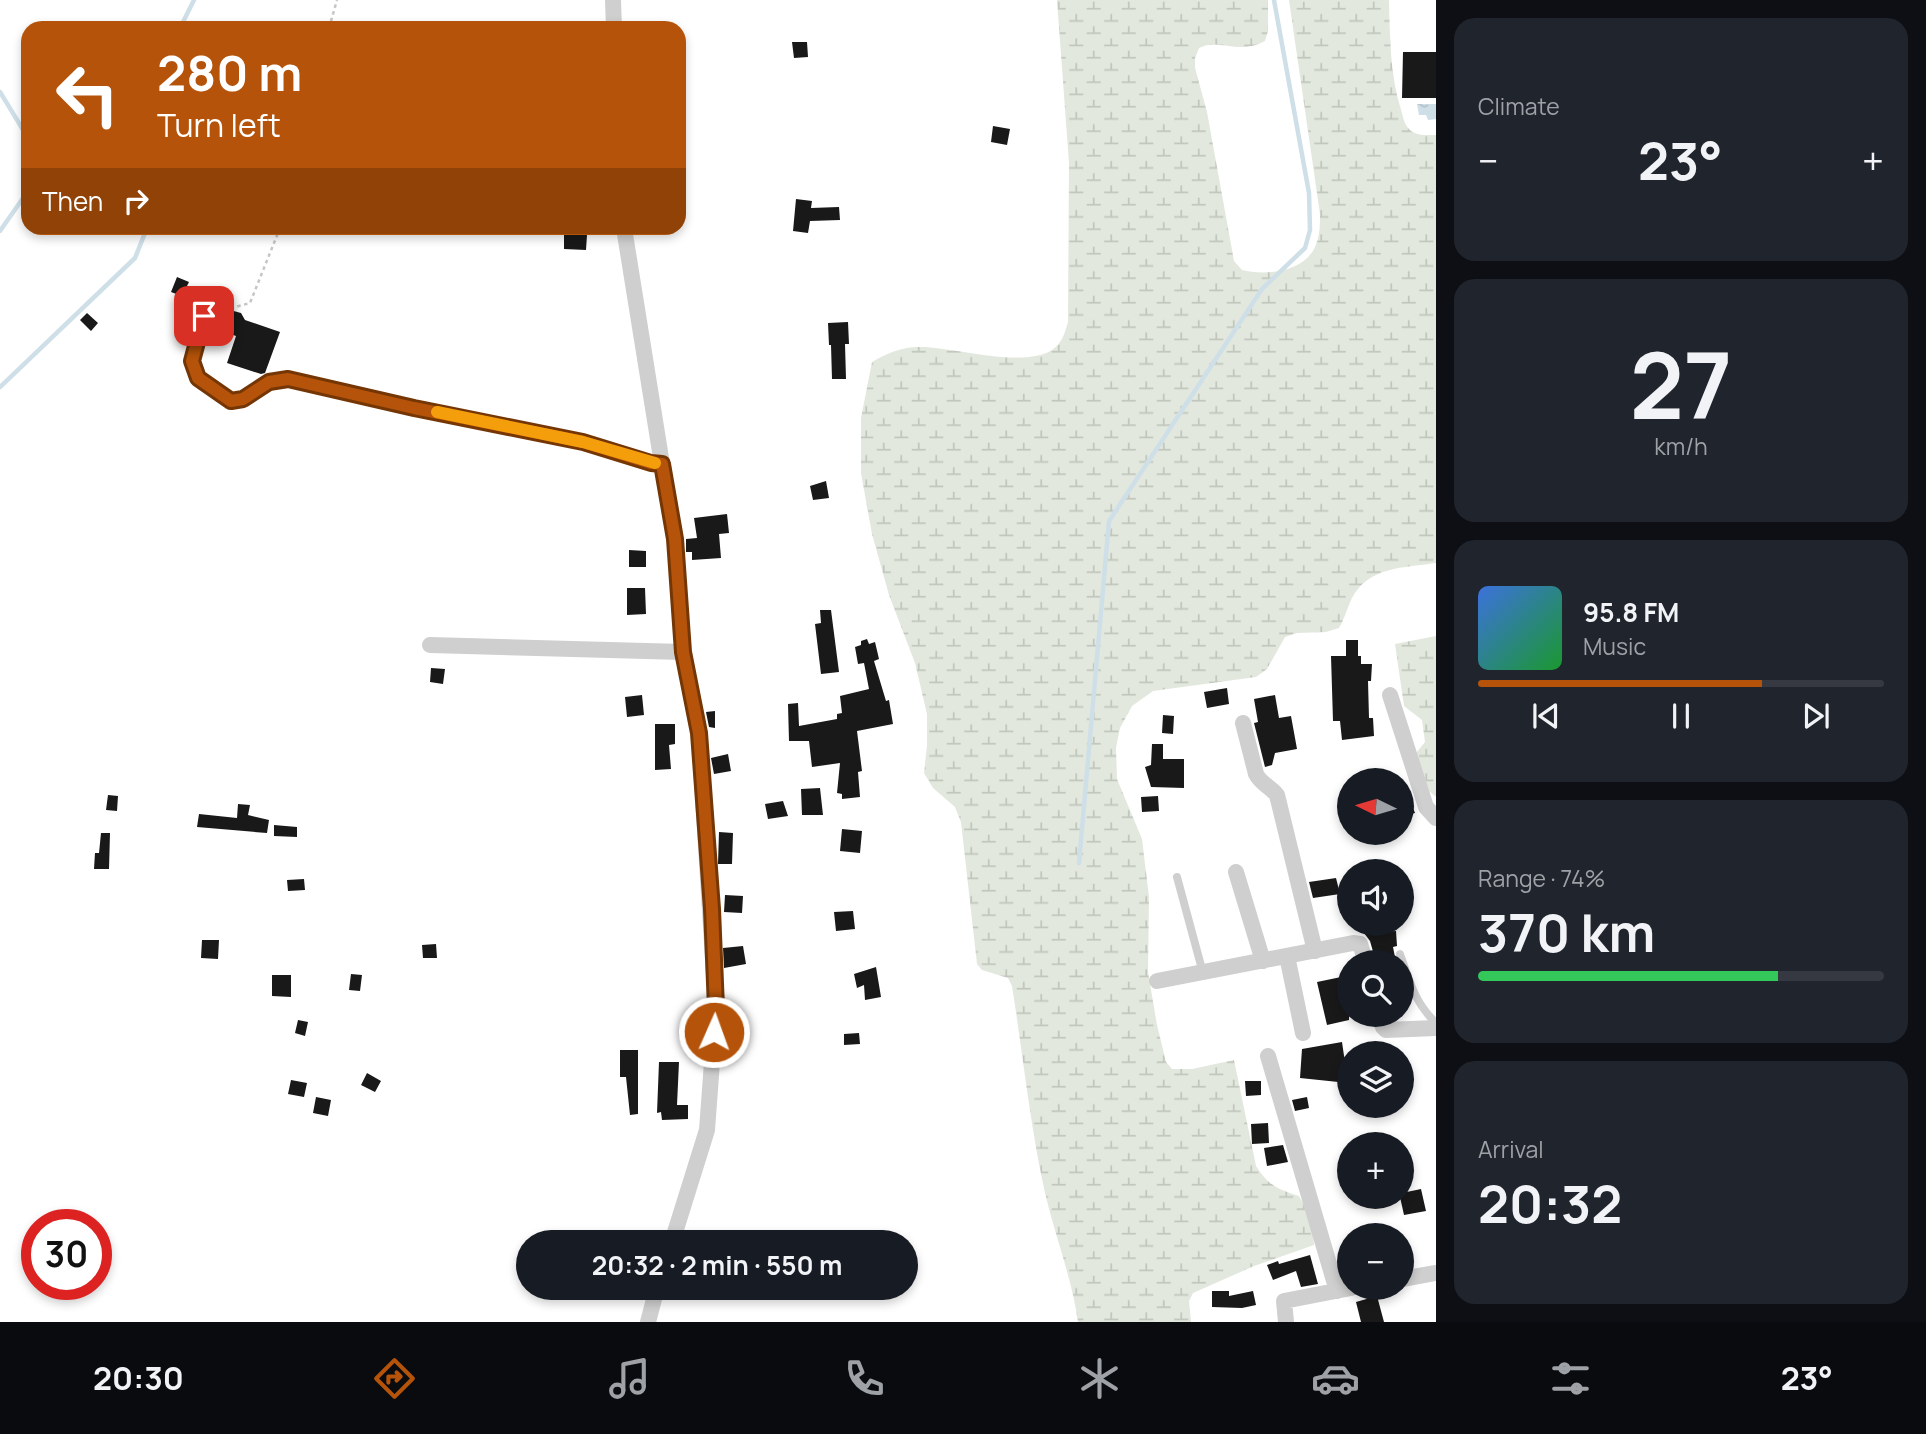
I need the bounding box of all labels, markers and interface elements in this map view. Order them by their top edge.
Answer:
text: 280 m [157,39,302,106]
icon: left [42,49,133,140]
text: Climate [1478,90,1560,122]
text: Turn left [157,103,281,147]
text: 23° [1638,125,1723,196]
text: − [1478,134,1499,186]
text: + [1862,134,1884,186]
icon: right [117,182,155,220]
text: Then [42,183,103,219]
pin [174,286,234,346]
icon: arrive [185,297,223,335]
text: 27 [1630,322,1732,446]
text: km/h [1654,430,1708,462]
text: 95.8 FM [1583,594,1679,630]
text: Music [1583,630,1646,662]
icon: previous [1527,697,1565,735]
icon: pause [1662,697,1700,735]
icon: next [1797,697,1835,735]
north arrow [1337,768,1414,845]
map controls [1337,768,1414,1300]
button: sound [1337,859,1414,936]
text: Range · 74% [1478,862,1605,894]
text: 370 km [1478,897,1655,968]
button: search [1337,950,1414,1027]
position arrow [677,995,751,1069]
button: layers [1337,1041,1414,1118]
button: + [1337,1132,1414,1209]
text: Arrival [1478,1133,1544,1165]
text: 20:32 [1478,1168,1622,1239]
speed limit sign: 30 [21,1209,112,1300]
button: − [1337,1223,1414,1300]
text: 20:32 · 2 min · 550 m [592,1247,842,1283]
icon: directions [370,1354,419,1403]
icon: music [605,1354,654,1403]
icon: phone [840,1354,889,1403]
icon: climate [1075,1354,1124,1403]
icon: car [1311,1354,1360,1403]
icon: filters [1546,1354,1595,1403]
text: 20:30 [93,1356,184,1400]
text: 23° [1781,1356,1833,1400]

